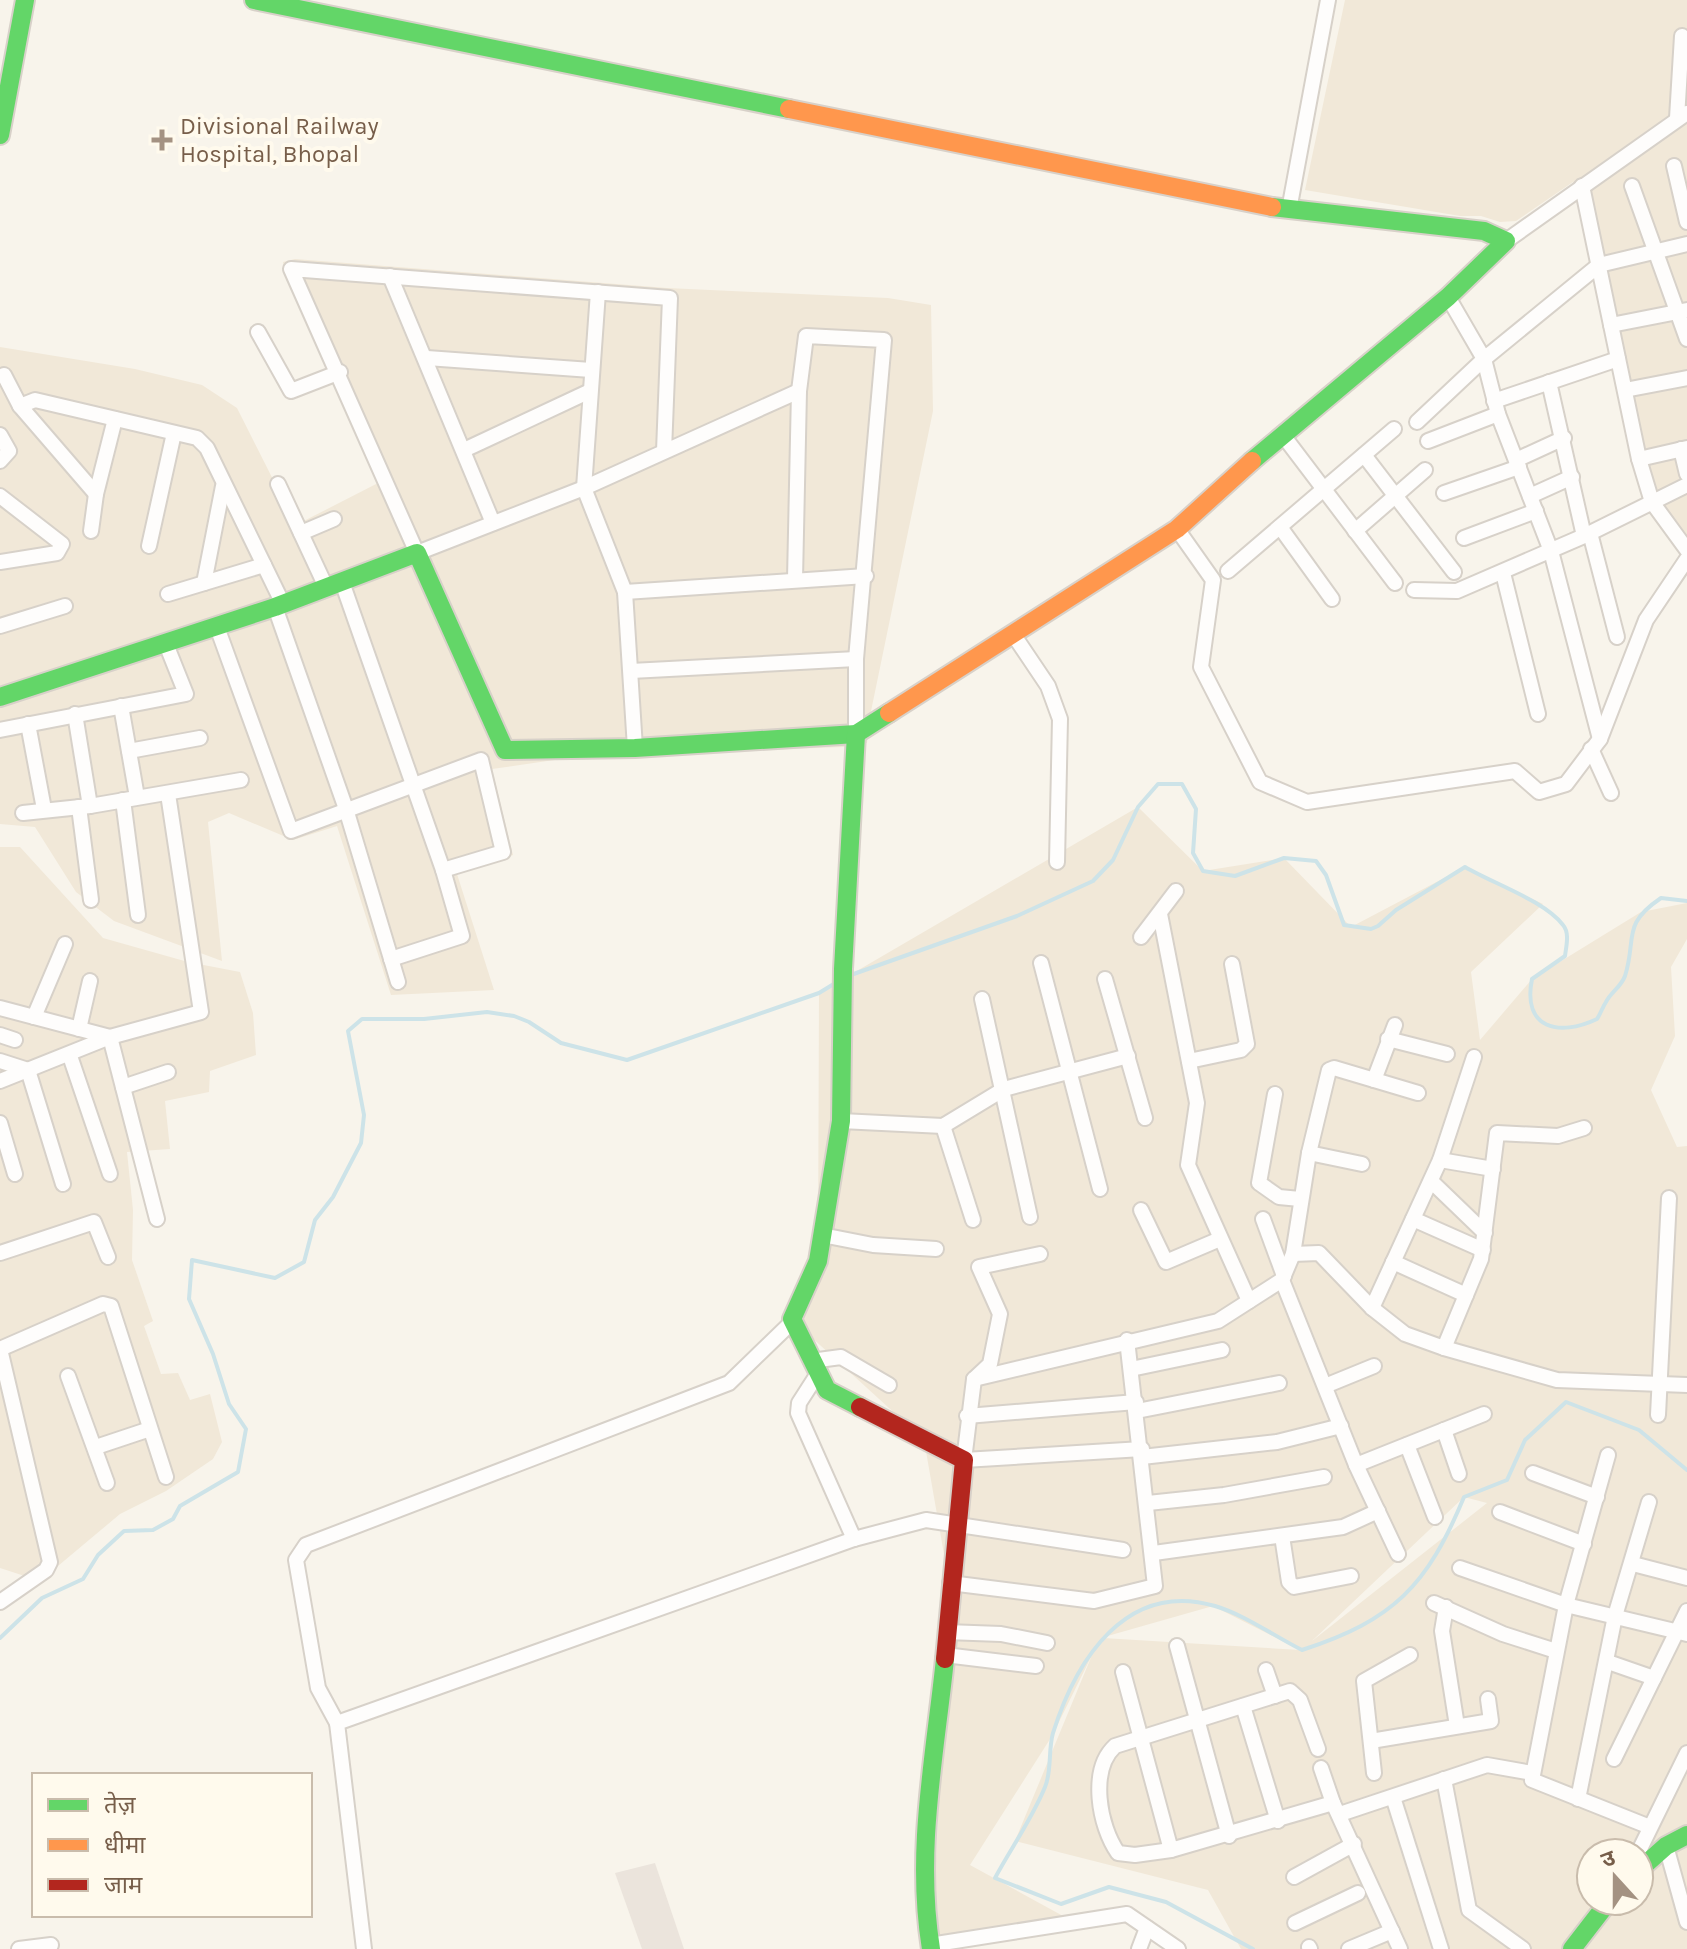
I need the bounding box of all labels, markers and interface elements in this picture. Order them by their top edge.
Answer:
place label: Divisional Railway Hospital, Bhopal [180,112,379,168]
marker: Divisional Railway Hospital, Bhopal [151,129,173,151]
legend [32,1773,312,1917]
text: तेज़ [104,1791,137,1819]
text: धीमा [104,1831,146,1859]
north arrow [1575,1837,1655,1917]
text: उ [1598,1844,1620,1874]
text: जाम [104,1871,143,1899]

